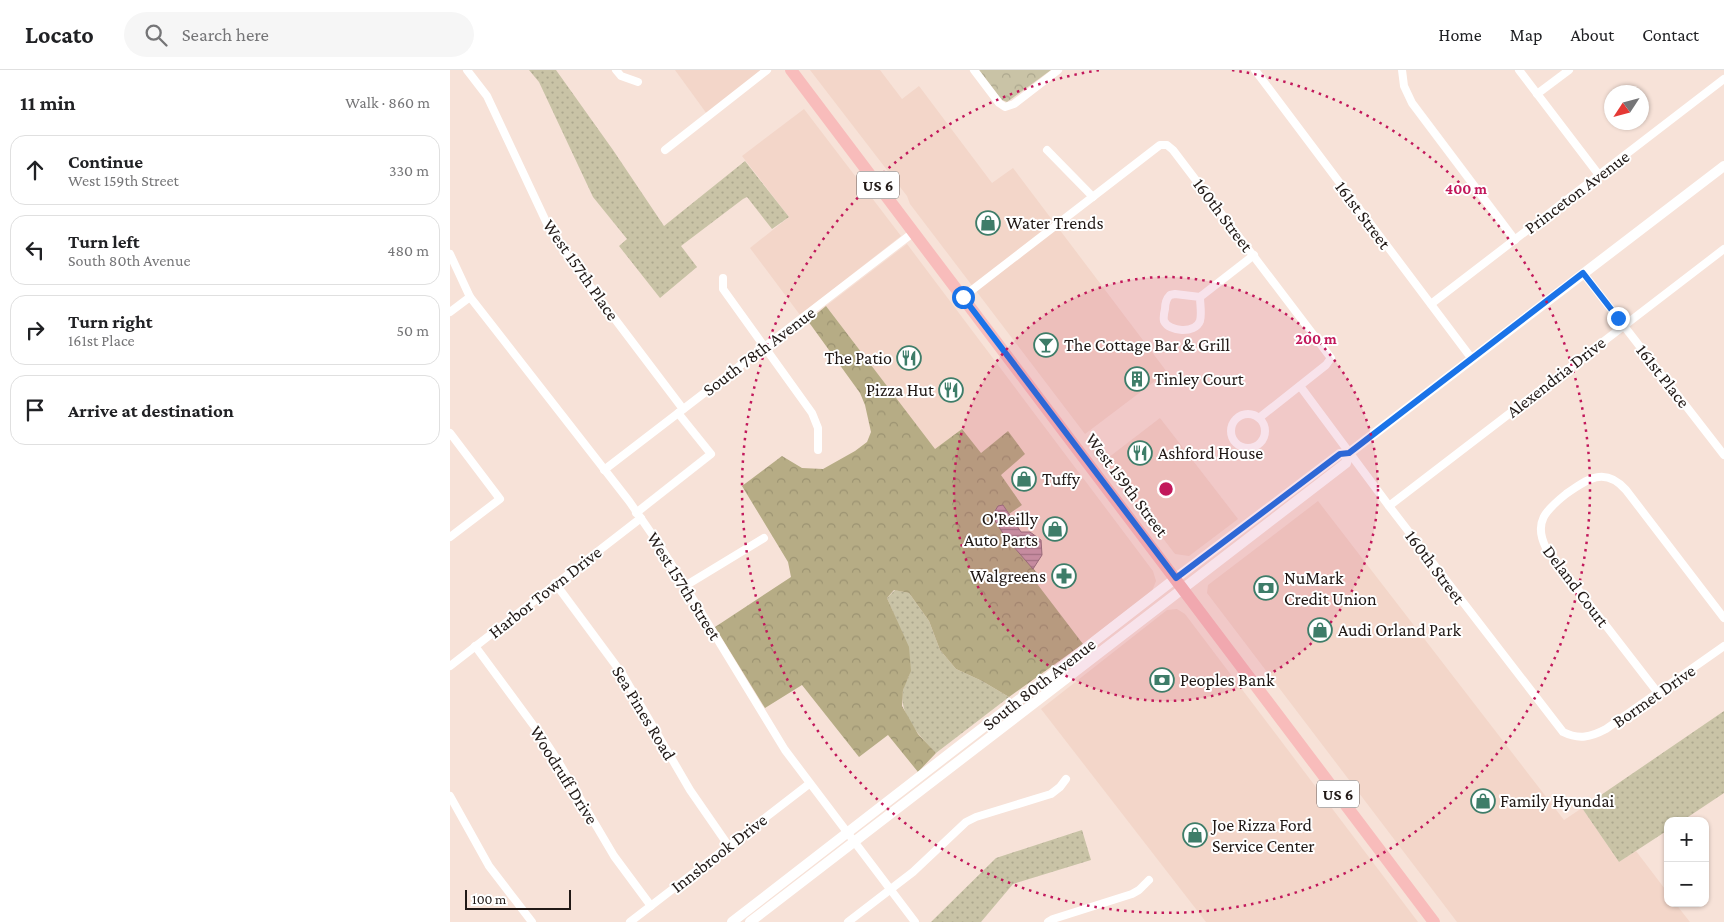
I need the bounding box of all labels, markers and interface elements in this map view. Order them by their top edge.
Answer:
search box [124,12,474,57]
text: Locato [25,21,94,48]
icon: search [142,21,170,49]
text: Search here [182,24,269,45]
text: Home [1439,25,1482,45]
text: Map [1510,25,1542,45]
text: About [1570,25,1614,45]
text: Contact [1642,25,1699,45]
north arrow [1604,85,1649,130]
text: 11 min [20,91,76,115]
text: Walk · 860 m [345,94,430,111]
street label: Princeton Avenue [1521,146,1633,238]
text: Continue [68,151,143,172]
icon: ahead [21,156,49,184]
text: 330 m [389,162,429,179]
text: West 159th Street [68,172,179,189]
road number: US 6 [857,172,899,198]
street label: 160th Street [1189,174,1258,256]
street label: 161st Street [1331,177,1396,254]
text: 400 m [1445,181,1487,197]
shop icon: Water Trends [975,210,1001,236]
place label: Water Trends [1006,213,1104,233]
street label: West 157th Place [539,216,623,324]
text: Turn left [68,231,140,252]
icon: left [21,236,49,264]
text: 480 m [387,242,429,259]
text: South 80th Avenue [68,252,190,269]
route start [952,286,975,309]
street label: South 78th Avenue [699,302,819,400]
route end [1607,307,1630,330]
text: Turn right [68,311,153,332]
icon: right [21,316,49,344]
text: 50 m [397,322,429,339]
text: 200 m [1295,331,1337,347]
text: 161st Place [68,332,135,349]
bar icon: The Cottage Bar & Grill [1033,332,1059,358]
street label: Alexendria Drive [1503,332,1609,422]
place label: The Cottage Bar & Grill [1064,335,1230,355]
street label: 161st Place [1632,340,1694,412]
restaurant icon: The Patio [896,345,922,371]
place label: The Patio [825,348,892,368]
building icon: Tinley Court [1124,366,1150,392]
place label: Tinley Court [1154,369,1245,389]
restaurant icon: Pizza Hut [938,377,964,403]
place label: Pizza Hut [866,380,935,400]
icon: arrive [21,396,49,424]
text: Arrive at destination [68,400,234,421]
street label: West 159th Street [1082,429,1173,542]
restaurant icon: Ashford House [1127,440,1153,466]
place label: Ashford House [1158,443,1263,463]
shop icon: Tuffy [1011,466,1037,492]
place label: Tuffy [1042,469,1081,489]
centre of rings [1157,480,1175,498]
place label: O'Reilly Auto Parts [964,509,1039,550]
shop icon: O'Reilly Auto Parts [1042,516,1068,542]
street label: 160th Street [1401,526,1470,608]
street label: West 157th Street [643,528,726,645]
street label: Deland Court [1539,541,1614,632]
street label: Harbor Town Drive [485,542,606,642]
pharmacy icon: Walgreens [1051,563,1077,589]
place label: Walgreens [970,566,1046,586]
place label: NuMark Credit Union [1284,568,1377,609]
bank icon: NuMark Credit Union [1253,575,1279,601]
shop icon: Audi Orland Park [1307,617,1333,643]
place label: Audi Orland Park [1338,620,1461,640]
street label: South 80th Avenue [979,634,1100,734]
street label: Bormet Drive [1609,660,1699,732]
street label: Sea Pines Road [608,662,680,764]
bank icon: Peoples Bank [1149,667,1175,693]
place label: Peoples Bank [1180,670,1275,690]
street label: Woodruff Drive [526,722,602,828]
road number: US 6 [1317,781,1359,808]
shop icon: Family Hyundai [1470,788,1496,814]
place label: Family Hyundai [1500,791,1615,811]
street label: Innsbrook Drive [667,809,771,897]
place label: Joe Rizza Ford Service Center [1210,815,1315,856]
map controls [1664,817,1709,907]
button: + [1664,817,1709,862]
shop icon: Joe Rizza Ford Service Center [1182,822,1208,848]
button: − [1664,862,1709,907]
scale bar [465,887,571,910]
text: 100 m [472,891,506,907]

